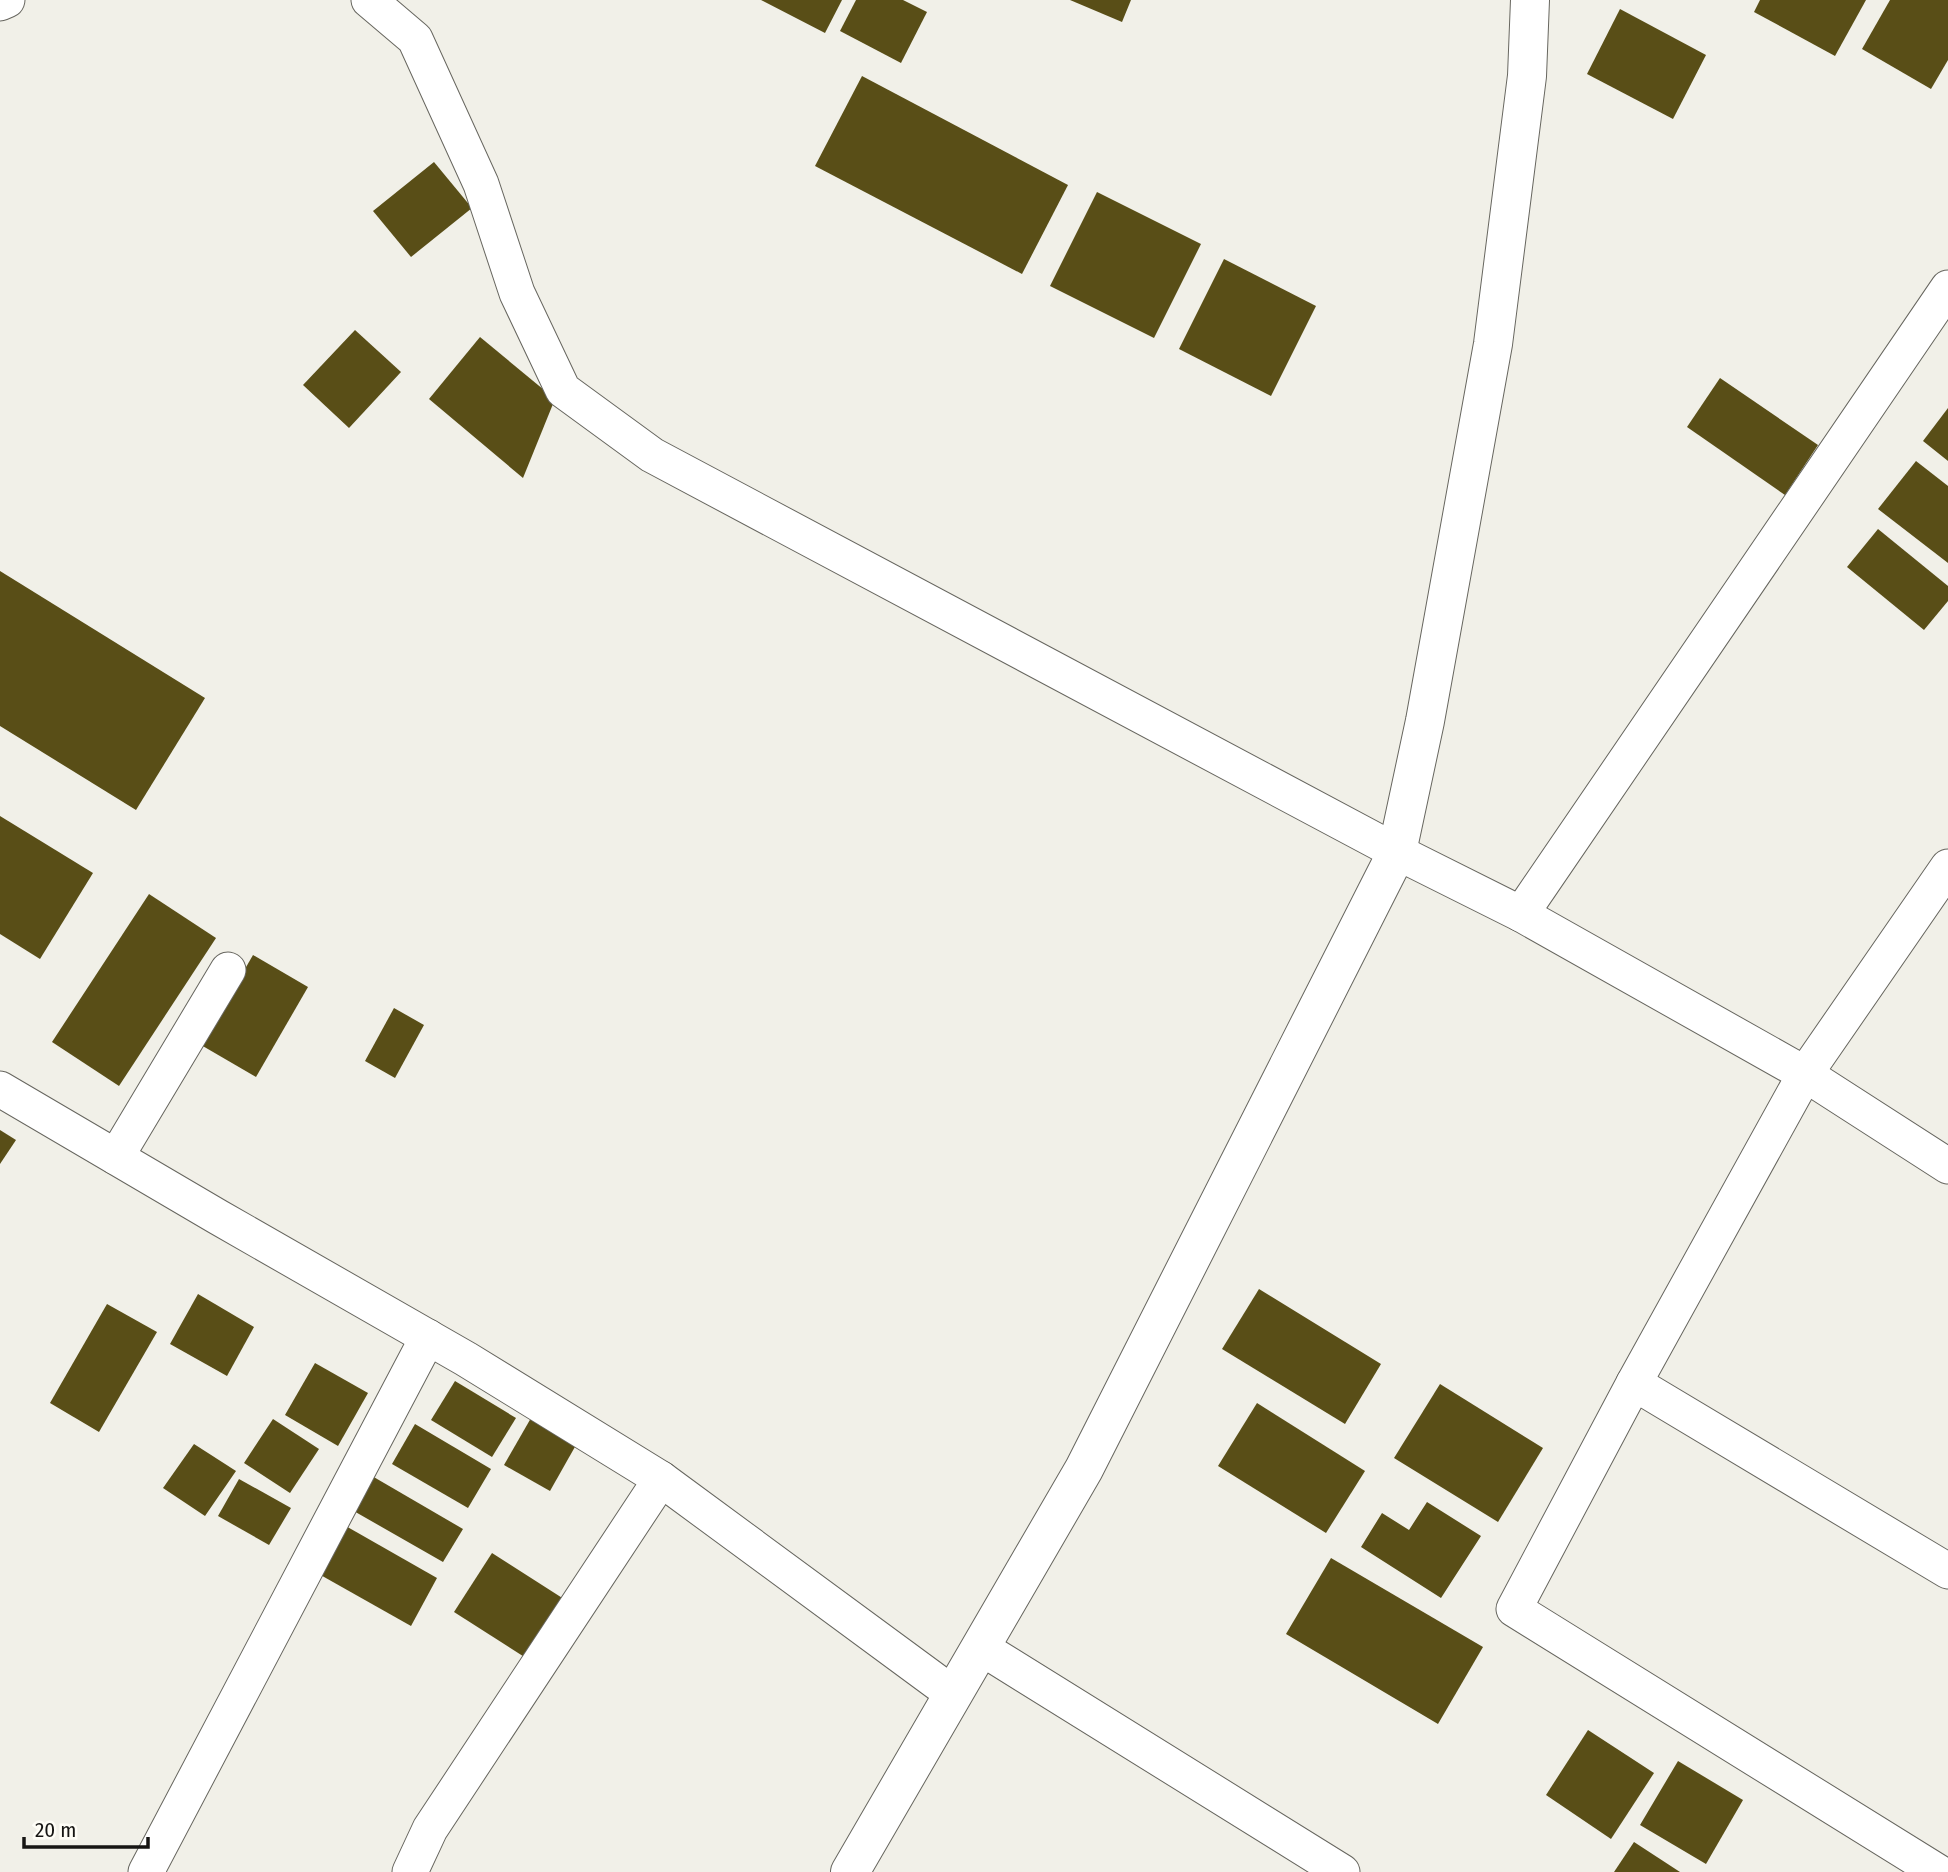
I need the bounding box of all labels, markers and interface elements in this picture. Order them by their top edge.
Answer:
scale bar [24,1806,149,1850]
text: 20 m [35,1817,76,1843]

